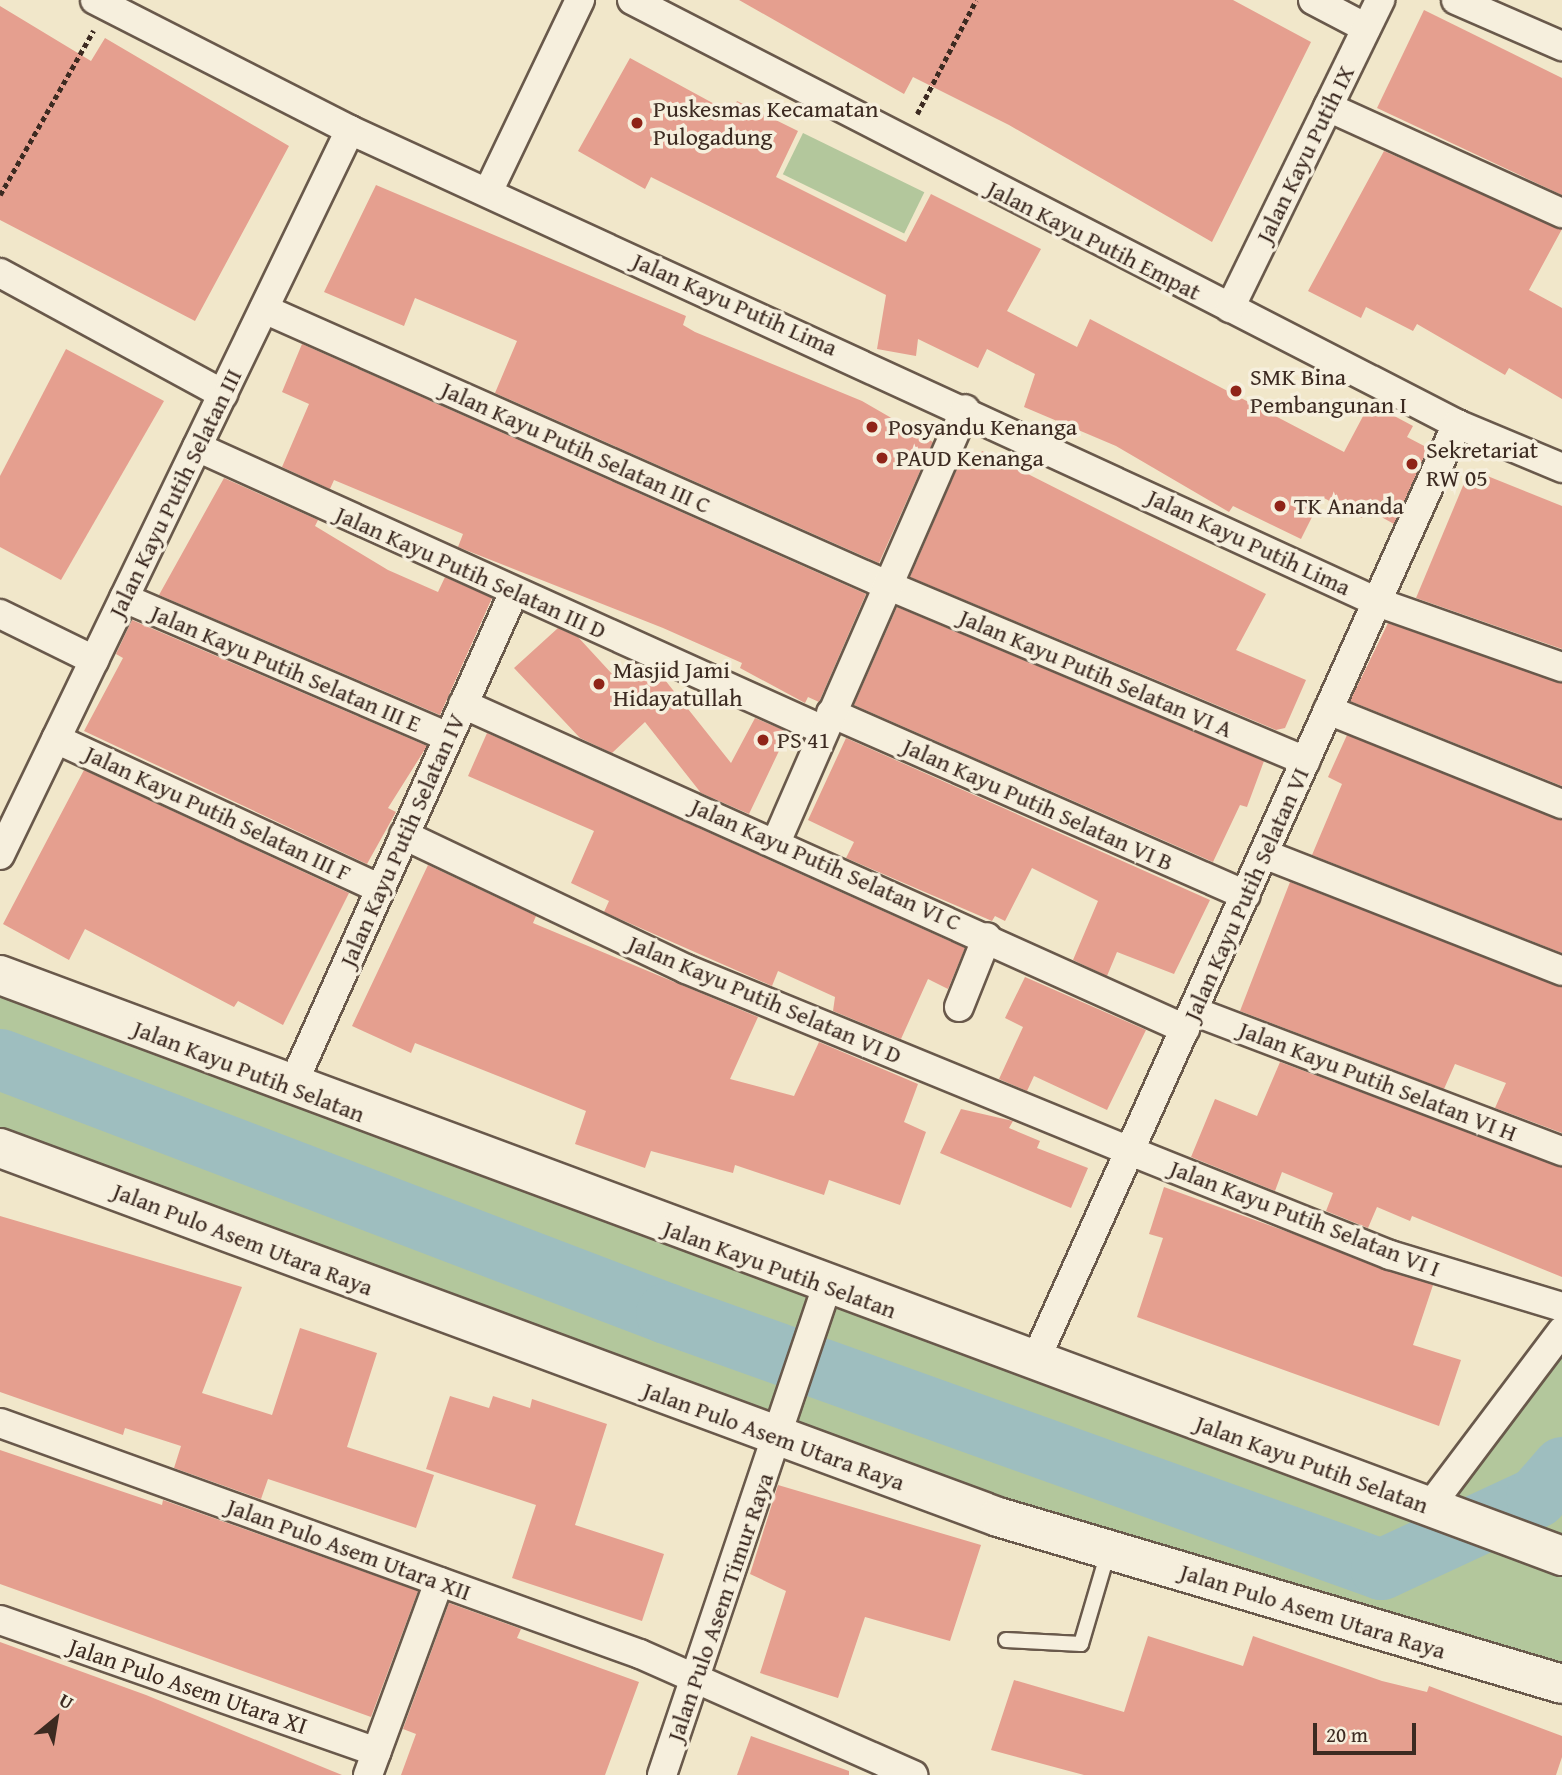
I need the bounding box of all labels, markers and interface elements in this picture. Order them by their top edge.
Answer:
street label: Jalan Kayu Putih IX [1250,61,1360,247]
place label: Puskesmas Kecamatan Pulogadung [653,95,878,151]
marker: Puskesmas Kecamatan Pulogadung [627,113,647,133]
street label: Jalan Kayu Putih Empat [982,174,1206,306]
street label: Jalan Kayu Putih Lima [628,246,842,362]
place label: SMK Bina Pembangunan I [1250,363,1407,419]
street label: Jalan Kayu Putih Selatan III [102,364,248,622]
street label: Jalan Kayu Putih Selatan III C [437,375,715,519]
marker: SMK Bina Pembangunan I [1228,383,1244,399]
place label: Posyandu Kenanga [888,413,1077,441]
marker: Posyandu Kenanga [862,417,882,437]
place label: Sekretariat RW 05 [1426,436,1538,492]
place label: PAUD Kenanga [896,444,1044,472]
marker: PAUD Kenanga [874,450,890,466]
marker: Sekretariat RW 05 [1404,456,1420,472]
street label: Jalan Kayu Putih Lima [1143,482,1355,602]
place label: TK Ananda [1294,492,1404,520]
marker: TK Ananda [1272,498,1288,514]
street label: Jalan Kayu Putih Selatan III D [331,499,611,645]
street label: Jalan Kayu Putih Selatan III E [147,598,425,738]
street label: Jalan Kayu Putih Selatan VI A [955,602,1237,744]
place label: Masjid Jami Hidayatullah [613,656,743,712]
marker: Masjid Jami Hidayatullah [591,676,607,692]
street label: Jalan Kayu Putih Selatan IV [333,709,471,971]
place label: PS 41 [777,726,830,754]
street label: Jalan Kayu Putih Selatan VI B [898,731,1178,877]
marker: PS 41 [755,732,771,748]
street label: Jalan Kayu Putih Selatan III F [80,739,356,887]
street label: Jalan Kayu Putih Selatan VI [1177,763,1315,1025]
street label: Jalan Kayu Putih Selatan VI C [687,791,965,937]
street label: Jalan Kayu Putih Selatan VI D [624,928,906,1070]
street label: Jalan Kayu Putih Selatan [129,1014,369,1128]
street label: Jalan Kayu Putih Selatan VI H [1235,1015,1521,1147]
street label: Jalan Kayu Putih Selatan VI I [1166,1153,1444,1283]
street label: Jalan Pulo Asem Utara Raya [109,1176,377,1302]
street label: Jalan Kayu Putih Selatan [660,1213,900,1325]
street label: Jalan Pulo Asem Utara Raya [639,1375,909,1497]
street label: Jalan Kayu Putih Selatan [1192,1408,1432,1520]
street label: Jalan Pulo Asem Timur Raya [660,1469,780,1745]
street label: Jalan Pulo Asem Utara XII [223,1491,475,1607]
street label: Jalan Pulo Asem Utara Raya [1177,1557,1449,1665]
street label: Jalan Pulo Asem Utara XI [65,1632,311,1740]
north arrow [21,1684,91,1754]
scale bar [1317,1708,1420,1752]
text: 20 m [1326,1719,1368,1750]

